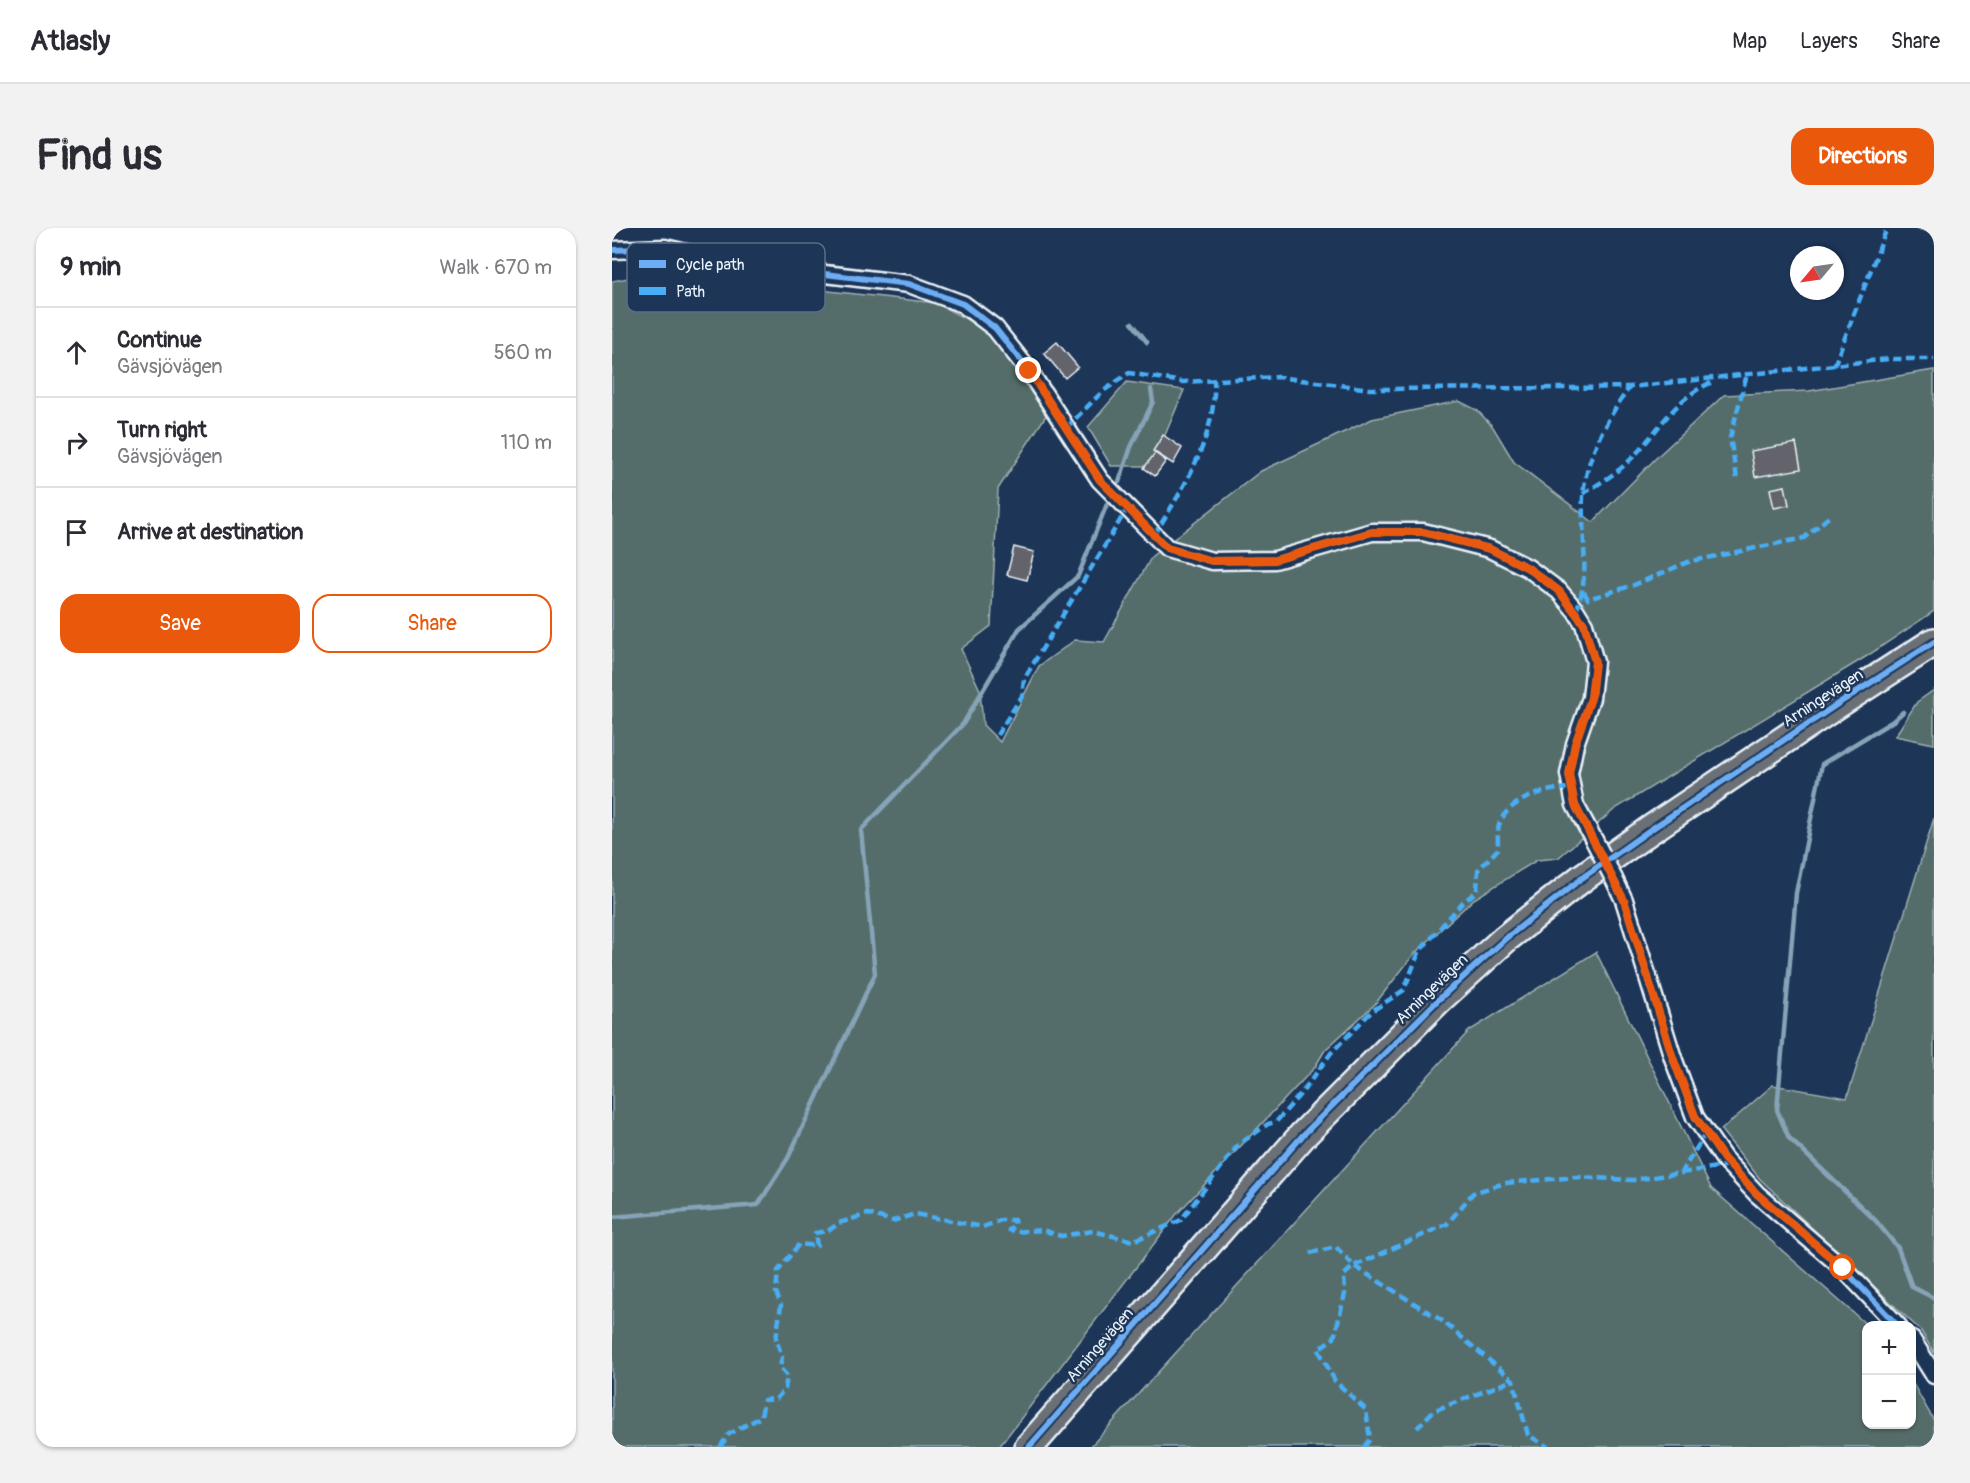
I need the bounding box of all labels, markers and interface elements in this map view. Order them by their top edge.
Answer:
text: Atlasly [30,24,110,59]
text: Map [1732,28,1767,55]
text: Layers [1800,28,1858,55]
text: Share [1891,28,1940,55]
button: Directions [1791,128,1934,185]
text: Find us [36,130,162,182]
legend [627,243,825,312]
north arrow [1790,246,1844,300]
text: 9 min [60,251,121,283]
text: Walk · 670 m [440,255,552,280]
text: Cycle path [676,255,744,275]
text: Path [676,282,705,302]
text: Continue [117,326,201,354]
icon: ahead [60,336,93,369]
text: 560 m [494,340,552,365]
text: Gävsjövägen [117,354,223,379]
route end [1015,357,1041,383]
text: Turn right [117,416,207,444]
icon: right [60,426,93,459]
text: 110 m [501,430,552,455]
text: Gävsjövägen [117,444,223,469]
icon: arrive [60,516,93,549]
text: Arrive at destination [117,518,303,546]
button: Save [60,594,300,653]
button: Share [312,594,552,653]
street label: Arningevägen [1779,664,1867,732]
street label: Arningevägen [1392,950,1472,1028]
route start [1829,1254,1855,1280]
street label: Arningevägen [1062,1304,1138,1386]
map controls [1862,1321,1916,1429]
button: + [1862,1321,1916,1375]
button: − [1862,1375,1916,1429]

